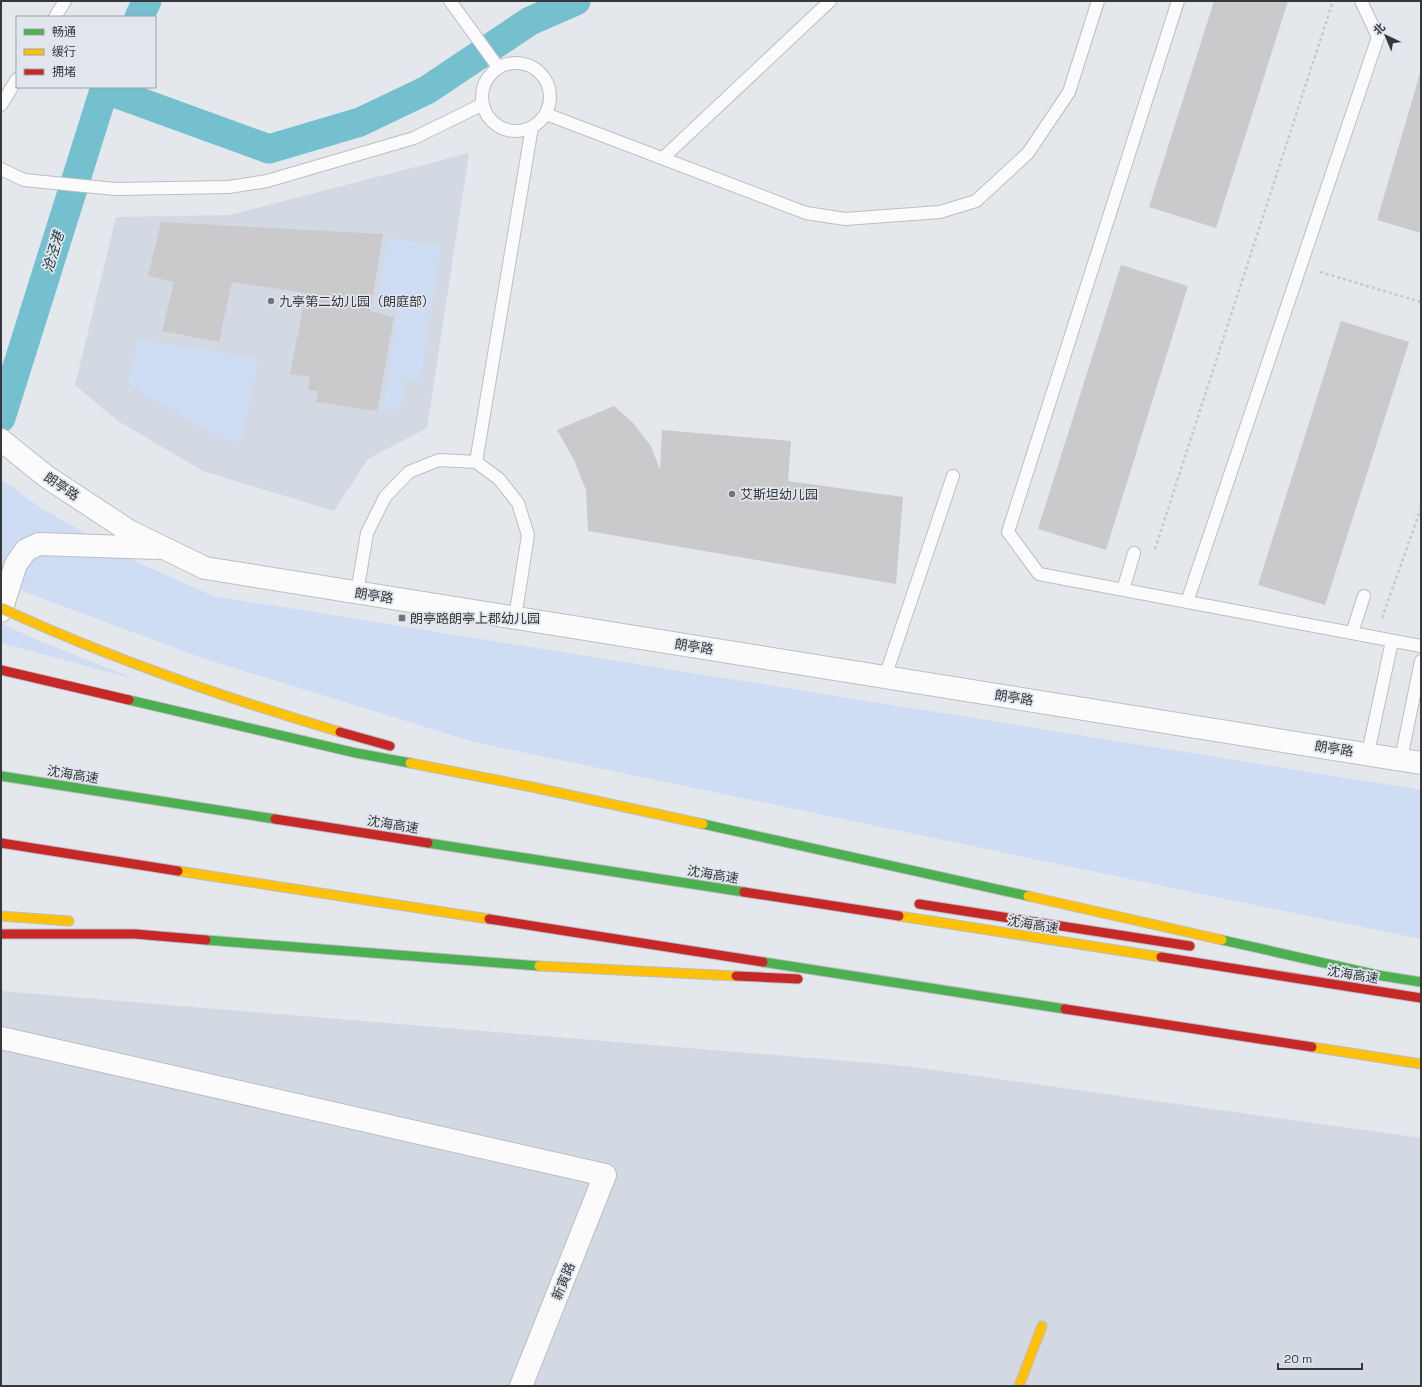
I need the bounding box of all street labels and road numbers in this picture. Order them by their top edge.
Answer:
street label: 朗亭路 [41,468,83,504]
street label: 朗亭路 [353,584,395,607]
street label: 朗亭路 [673,635,715,658]
street label: 朗亭路 [993,686,1035,709]
street label: 朗亭路 [1313,737,1355,760]
street label: 沈海高速 [46,762,100,787]
street label: 沈海高速 [366,812,420,837]
street label: 沈海高速 [686,862,740,887]
street label: 沈海高速 [1006,912,1060,937]
street label: 沈海高速 [1326,962,1380,987]
street label: 新寅路 [548,1260,579,1302]

